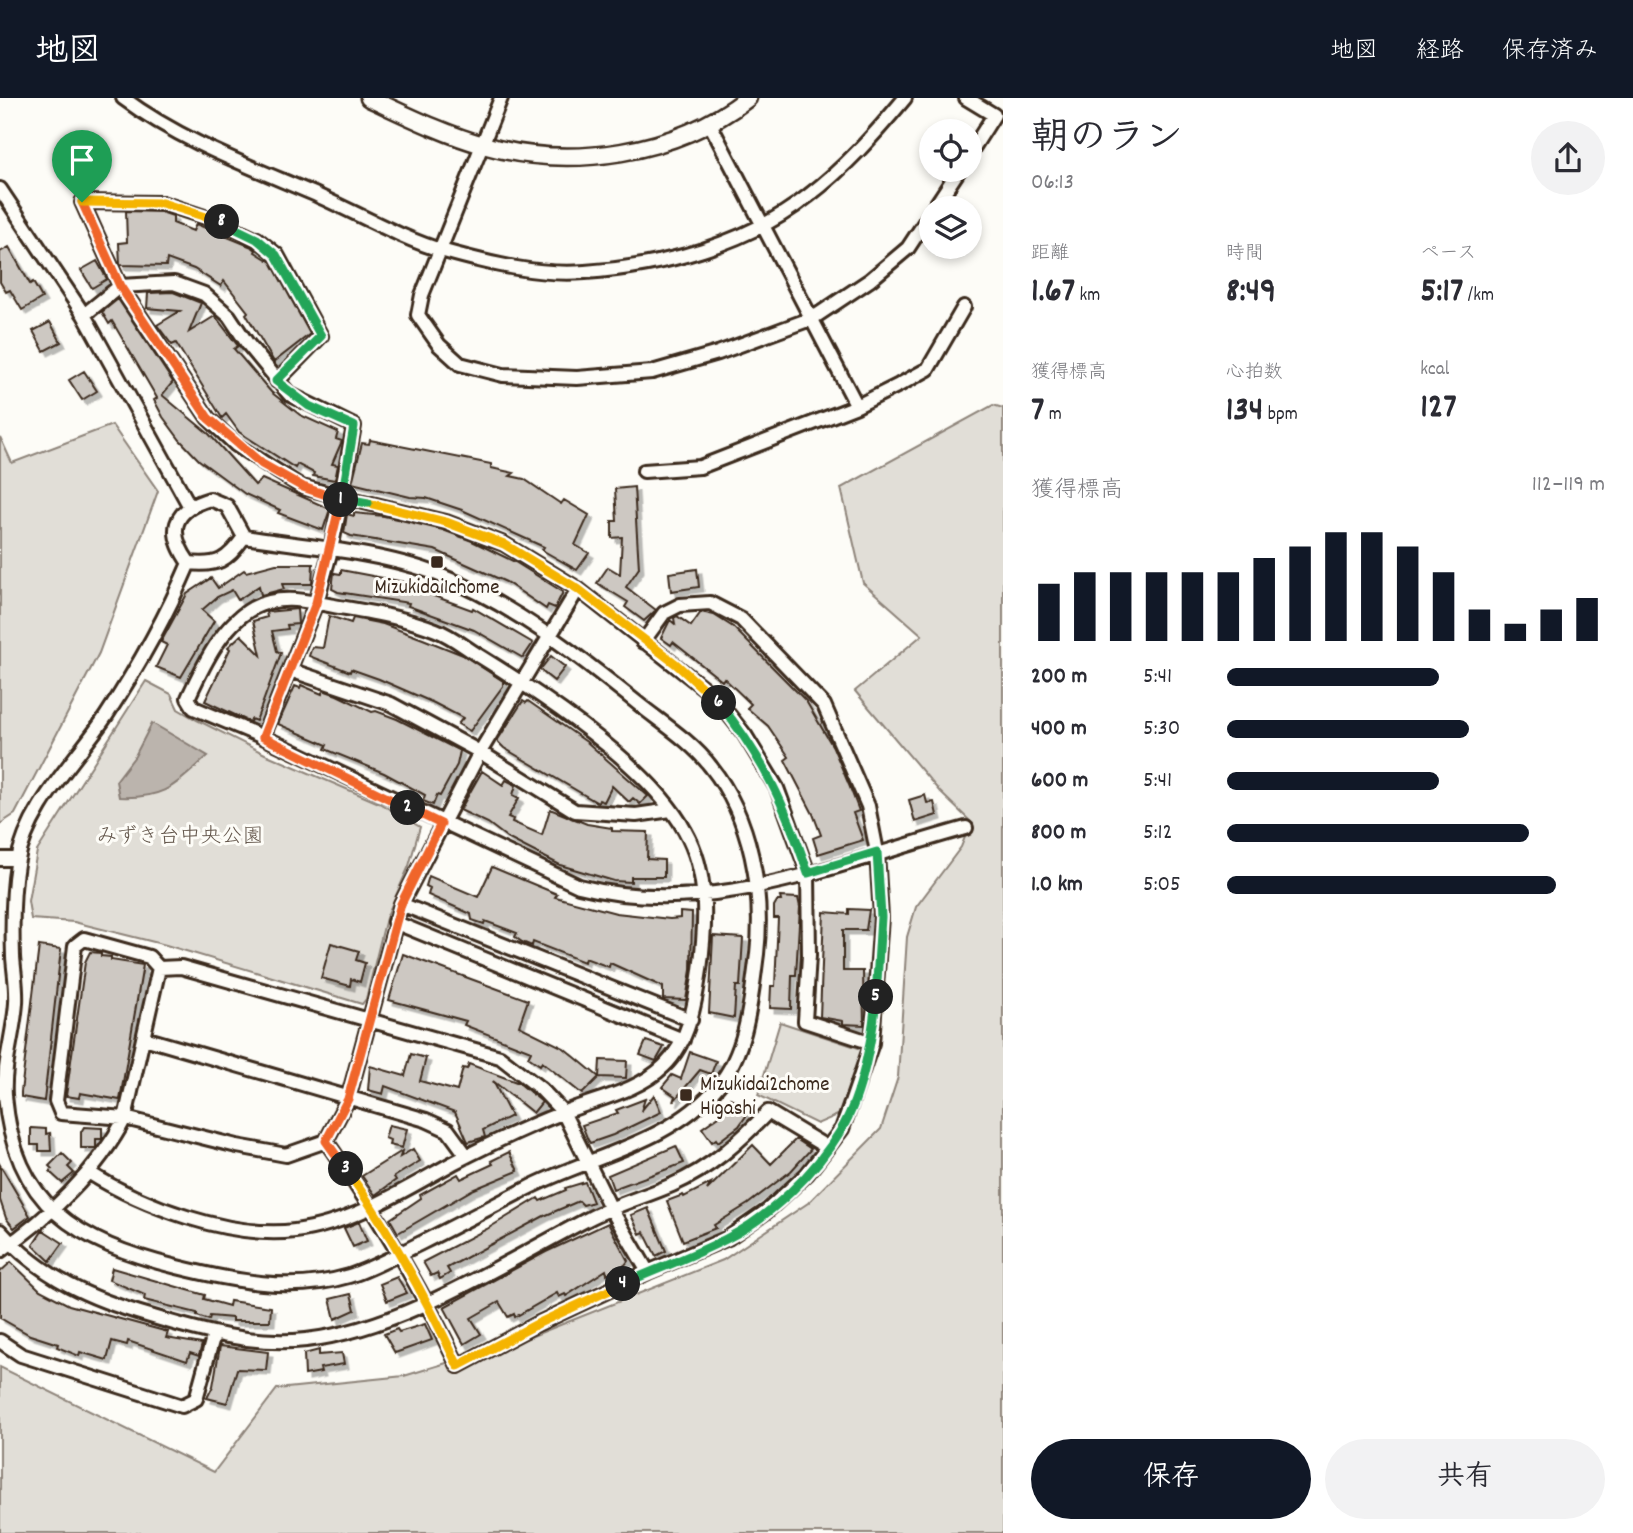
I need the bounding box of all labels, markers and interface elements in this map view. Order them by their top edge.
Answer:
text: 地図 [35,30,101,77]
text: 地図 [1330,35,1378,69]
text: 経路 [1416,35,1464,69]
text: 保存済み [1502,35,1598,69]
text: 朝のラン [1031,113,1183,168]
map controls [919,119,982,259]
button: locate [919,119,982,182]
button: share [1531,121,1605,195]
pin [52,130,112,202]
icon: arrive [63,141,101,179]
text: 06:13 [1031,167,1074,200]
button: layers [919,196,982,259]
pin: 8 [204,204,240,240]
text: 8 [218,208,225,235]
text: 距離 [1031,241,1069,268]
text: 時間 [1226,241,1264,268]
text: ペース [1420,241,1476,268]
text: 1.67 [1031,268,1075,318]
text: 8:49 [1226,268,1276,318]
text: 5:17 [1420,268,1463,318]
text: km [1075,283,1100,310]
text: /km [1463,283,1494,310]
text: kcal [1420,357,1449,384]
text: 獲得標高 [1031,360,1107,387]
text: 心拍数 [1226,360,1283,387]
text: 127 [1420,384,1457,434]
text: 7 [1031,387,1044,437]
text: 134 [1226,387,1263,437]
text: m [1044,402,1062,429]
text: bpm [1263,402,1298,429]
text: 112–119 m [1532,469,1605,502]
text: 獲得標高 [1031,475,1123,508]
pin: 1 [324,482,358,518]
text: 1 [338,486,343,513]
marker: Mizukidai1chome [429,554,445,570]
place label: Mizukidai1chome [375,574,499,604]
text: 200 m [1031,661,1087,694]
text: 5:41 [1143,661,1172,694]
pin: 6 [702,686,736,720]
text: 6 [714,689,723,716]
text: 400 m [1031,713,1087,746]
text: 5:30 [1143,713,1180,746]
text: 600 m [1031,765,1088,798]
text: 5:41 [1143,765,1172,798]
pin: 2 [390,790,426,826]
text: 2 [403,794,412,821]
text: 800 m [1031,817,1086,850]
text: 5:12 [1143,817,1173,850]
park label: みずき台中央公園 [96,823,264,853]
text: 1.0 km [1031,869,1083,902]
text: 5:05 [1143,869,1181,902]
pin: 5 [858,979,894,1014]
text: 5 [871,983,880,1010]
place label: Mizukidai2chome Higashi [700,1071,829,1125]
marker: Mizukidai2chome Higashi [678,1087,694,1103]
pin: 3 [328,1152,364,1186]
text: 3 [341,1155,350,1182]
pin: 4 [606,1266,640,1302]
text: 4 [619,1270,626,1297]
button: 保存 [1031,1439,1311,1519]
button: 共有 [1325,1439,1605,1519]

